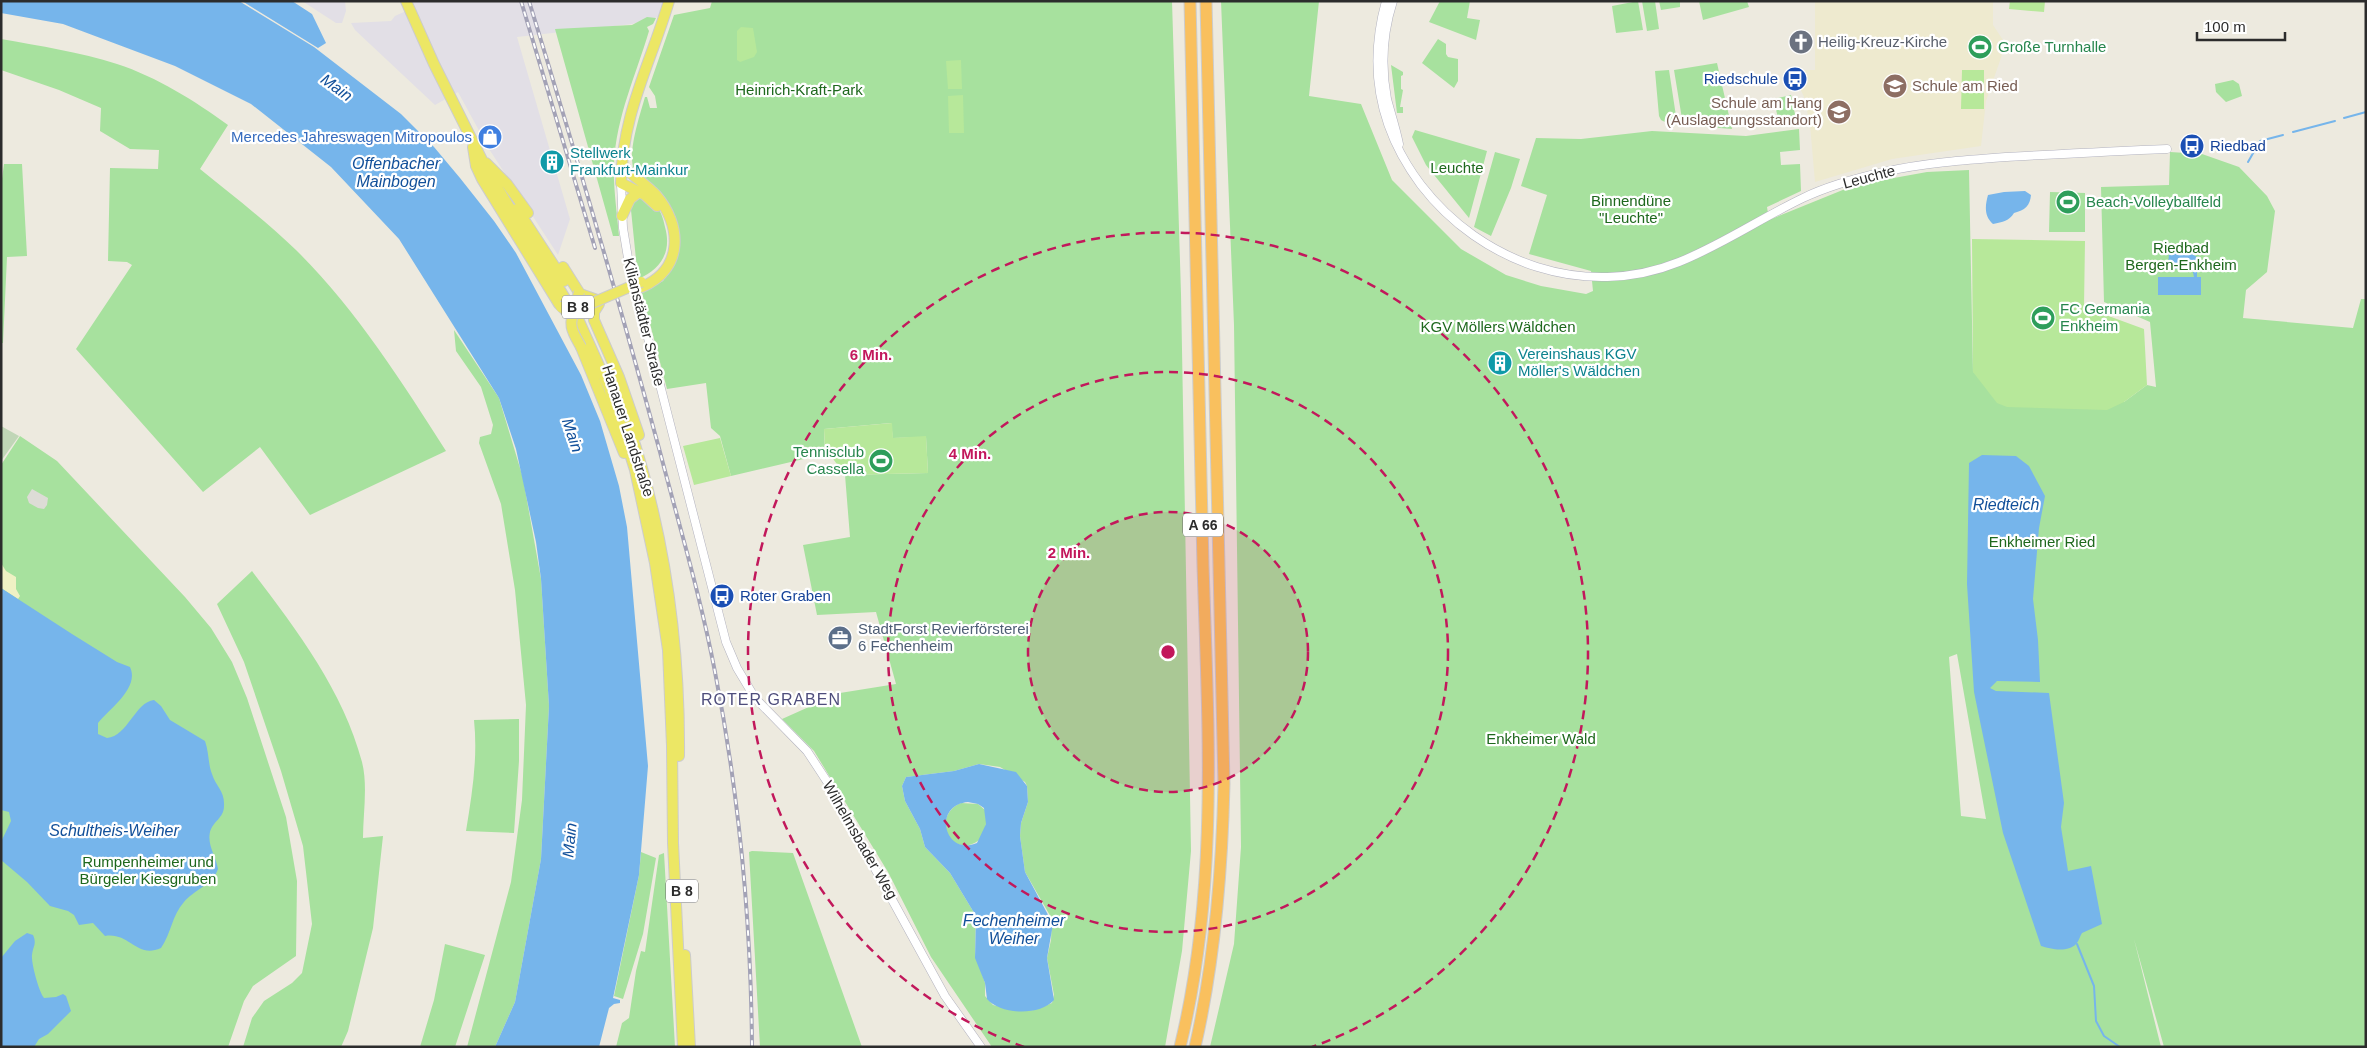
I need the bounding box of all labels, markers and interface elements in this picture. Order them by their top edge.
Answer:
scale bar [2197,10,2284,42]
text: 100 m [2204,18,2246,35]
church icon: Heilig-Kreuz-Kirche [1788,29,1814,55]
place label: Heilig-Kreuz-Kirche [1818,33,1947,50]
sports icon: Große Turnhalle [1967,34,1993,60]
place label: Große Turnhalle [1998,38,2106,55]
bus stop icon: Riedschule [1782,66,1808,92]
water label: Main [318,70,356,105]
place label: Riedschule [1704,70,1778,87]
school or university icon: Schule am Ried [1882,73,1908,99]
place label: Schule am Ried [1912,77,2018,94]
park label: Heinrich-Kraft-Park [735,81,863,98]
place label: Schule am Hang (Auslagerungsstandort) [1666,94,1822,128]
school or university icon: Schule am Hang (Auslagerungsstandort) [1826,99,1852,125]
shop icon: Mercedes Jahreswagen Mitropoulos [477,124,503,150]
place label: Mercedes Jahreswagen Mitropoulos [231,128,472,145]
bus stop icon: Riedbad [2179,133,2205,159]
place label: Riedbad [2210,137,2266,154]
place label: Stellwerk Frankfurt-Mainkur [570,144,688,178]
building icon: Stellwerk Frankfurt-Mainkur [539,149,565,175]
water label: Offenbacher Mainbogen [352,155,441,190]
park label: Leuchte [1430,159,1484,176]
street label: Leuchte [1841,161,1897,192]
sports icon: Beach-Volleyballfeld [2055,189,2081,215]
park label: Binnendüne "Leuchte" [1591,192,1671,226]
place label: Beach-Volleyballfeld [2086,193,2221,210]
park label: Riedbad Bergen-Enkheim [2125,239,2237,273]
street label: Kilianstädter Straße [620,256,669,388]
road number: B 8 [562,296,594,318]
place label: FC Germania Enkheim [2060,300,2151,334]
sports icon: FC Germania Enkheim [2030,305,2056,331]
park label: KGV Möllers Wäldchen [1420,318,1576,335]
place label: Vereinshaus KGV Möller's Wäldchen [1518,345,1640,379]
text: 6 Min. [850,346,892,363]
building icon: Vereinshaus KGV Möller's Wäldchen [1487,350,1513,376]
street label: Hanauer Landstraße [599,363,658,499]
water label: Main [559,416,586,454]
place label: Tennisclub Cassella [793,443,865,477]
text: 4 Min. [949,445,991,462]
sports icon: Tennisclub Cassella [868,448,894,474]
water label: Riedteich [1973,496,2039,513]
road number: A 66 [1183,514,1223,536]
park label: Enkheimer Ried [1989,533,2095,550]
text: 2 Min. [1048,544,1090,561]
bus stop icon: Roter Graben [709,583,735,609]
place label: Roter Graben [740,587,831,604]
place label: StadtForst Revierförsterei 6 Fechenheim [858,620,1029,654]
office icon: StadtForst Revierförsterei 6 Fechenheim [827,625,853,651]
centre of rings [1159,643,1177,661]
district label: ROTER GRABEN [701,691,841,708]
park label: Enkheimer Wald [1486,730,1596,747]
street label: Wilhelmsbader Weg [820,777,901,902]
water label: Schultheis-Weiher [49,822,179,839]
water label: Main [559,822,580,858]
park label: Rumpenheimer und Bürgeler Kiesgruben [80,853,216,887]
road number: B 8 [666,879,698,902]
water label: Fechenheimer Weiher [963,912,1066,947]

